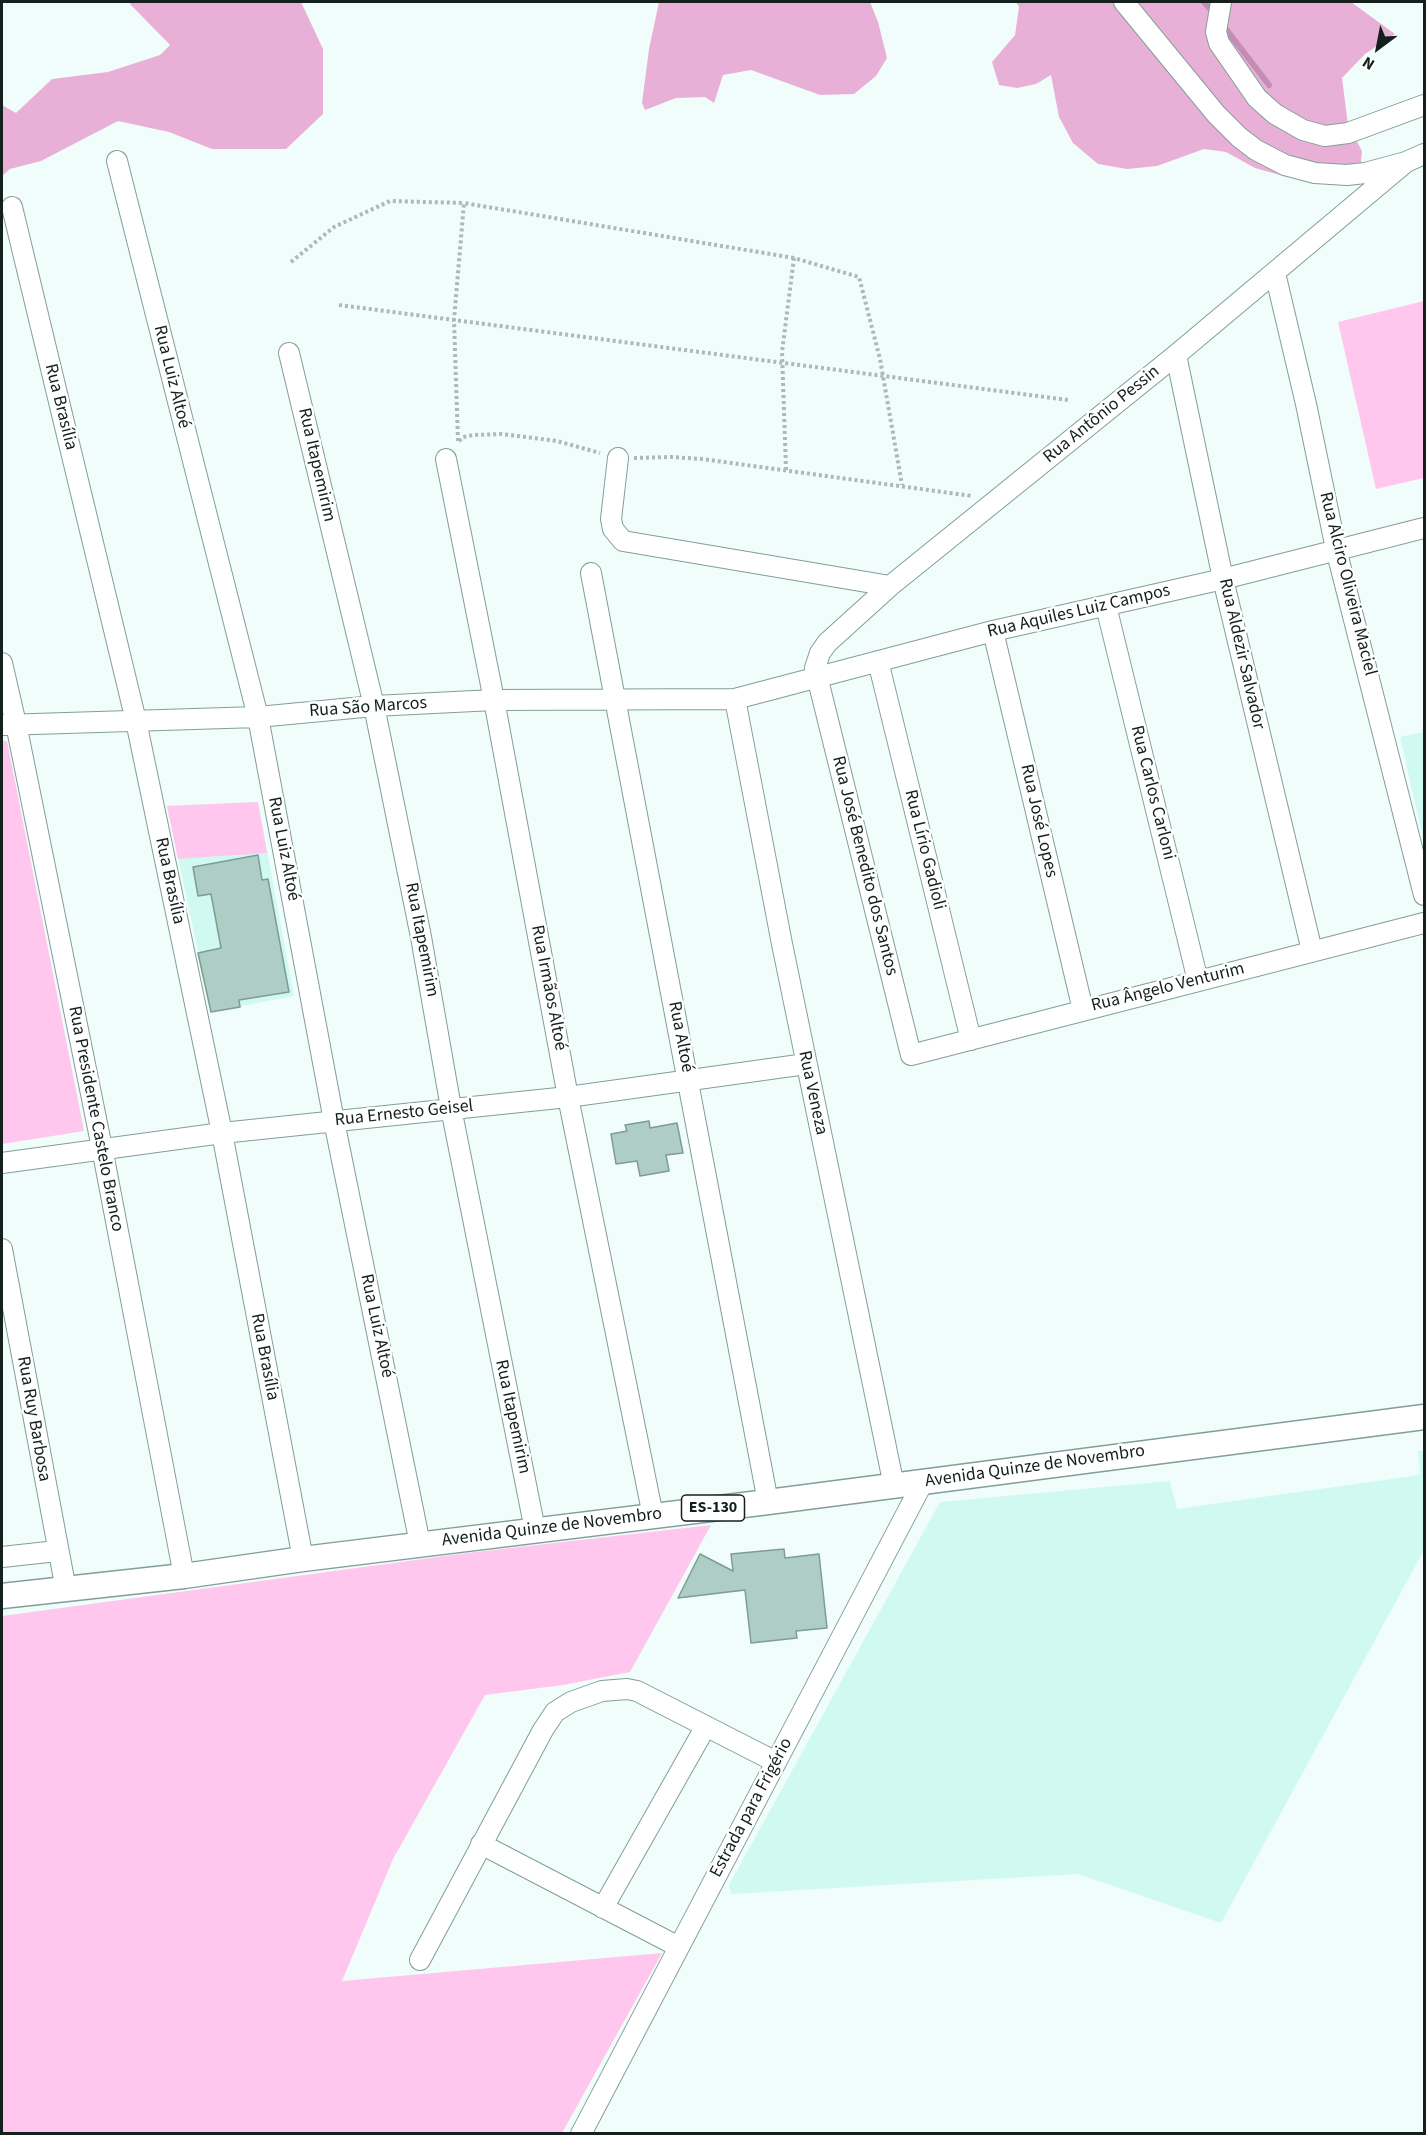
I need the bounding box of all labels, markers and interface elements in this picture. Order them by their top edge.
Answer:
north arrow [1348,18,1408,78]
text: N [1358,51,1379,75]
street label: Rua Luiz Altoé [148,323,194,431]
street label: Rua Antônio Pessin [1039,361,1165,469]
street label: Rua Brasília [39,362,81,452]
street label: Rua Itapemirim [292,406,340,524]
street label: Rua Alciro Oliveira Maciel [1314,490,1380,678]
street label: Rua Aldezir Salvador [1213,576,1269,732]
street label: Rua Aquiles Luiz Campos [986,580,1172,644]
street label: Rua São Marcos [308,693,428,723]
street label: Rua Carlos Carloni [1125,723,1179,863]
street label: Rua José Benedito dos Santos [826,754,902,978]
street label: Rua José Lopes [1014,762,1062,880]
street label: Rua Lírio Gadioli [899,788,949,912]
street label: Rua Luiz Altoé [262,795,304,903]
street label: Rua Brasília [149,836,189,926]
street label: Rua Itapemirim [399,881,443,999]
street label: Rua Irmãos Altoé [525,923,571,1053]
street label: Rua Ângelo Venturim [1089,958,1247,1018]
street label: Rua Altoé [663,1000,697,1074]
street label: Rua Presidente Castelo Branco [63,1004,127,1234]
street label: Rua Veneza [793,1049,831,1137]
street label: Rua Ernesto Geisel [334,1096,474,1132]
street label: Rua Luiz Altoé [354,1272,398,1380]
street label: Rua Brasília [245,1312,283,1402]
street label: Rua Ruy Barbosa [11,1355,55,1483]
street label: Rua Itapemirim [489,1358,535,1476]
street label: Avenida Quinze de Novembro [924,1441,1146,1493]
road number: ES-130 [682,1495,744,1521]
street label: Avenida Quinze de Novembro [441,1504,663,1552]
street label: Estrada para Frigério [706,1735,798,1881]

